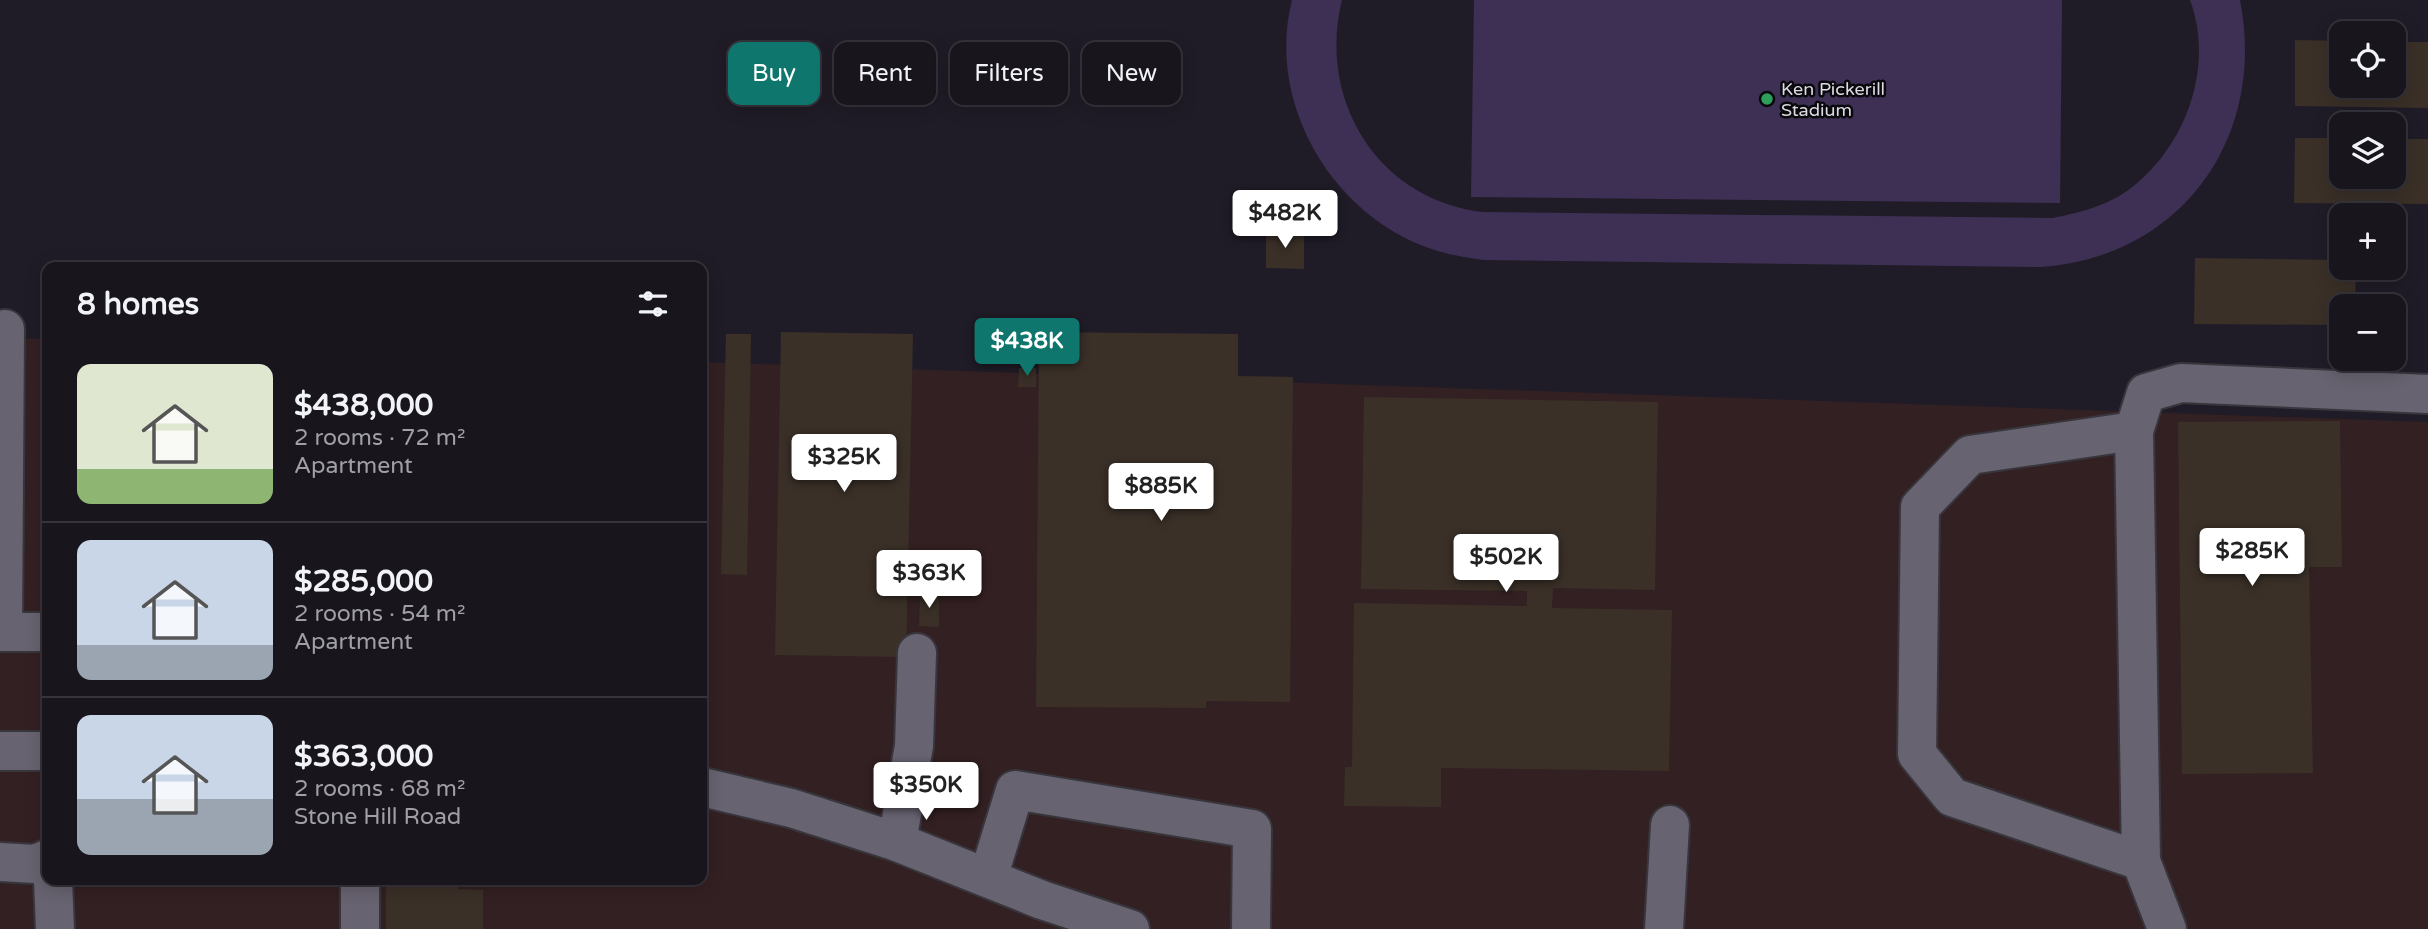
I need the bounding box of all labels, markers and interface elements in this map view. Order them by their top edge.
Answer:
map controls [2329,21,2406,371]
button: locate [2329,21,2406,98]
chip: Buy [728,42,820,105]
chip: Rent [834,42,936,105]
chip: Filters [950,42,1068,105]
chip: New [1082,42,1181,105]
place label: Ken Pickerill Stadium [1781,78,1885,121]
marker: Ken Pickerill Stadium [1759,91,1775,107]
button: layers [2329,112,2406,189]
pin: $482K [1236,190,1334,250]
text: $482K [1249,199,1321,227]
button: + [2329,203,2406,280]
icon: filters [634,285,672,323]
text: 8 homes [77,286,199,323]
button: − [2329,294,2406,371]
pin: $438K [978,318,1076,378]
text: $438K [991,327,1063,355]
text: $438,000 [294,387,433,424]
icon: home [133,392,217,476]
text: 2 rooms · 72 m² [294,424,465,452]
pin: $325K [795,434,893,494]
text: $325K [808,443,880,471]
text: Apartment [294,452,413,480]
pin: $885K [1112,463,1210,523]
text: $885K [1125,472,1197,500]
pin: $285K [2203,528,2301,588]
pin: $502K [1457,534,1555,594]
text: $285K [2216,537,2288,565]
text: $502K [1470,543,1542,571]
pin: $363K [880,550,978,610]
text: $363K [893,559,965,587]
text: $285,000 [294,563,433,600]
icon: home [133,568,217,652]
text: 2 rooms · 54 m² [294,600,465,628]
text: Apartment [294,628,413,656]
text: $363,000 [294,738,433,775]
icon: home [133,743,217,827]
pin: $350K [877,762,975,822]
text: $350K [890,771,962,799]
text: 2 rooms · 68 m² [294,775,465,803]
text: Stone Hill Road [294,803,461,831]

